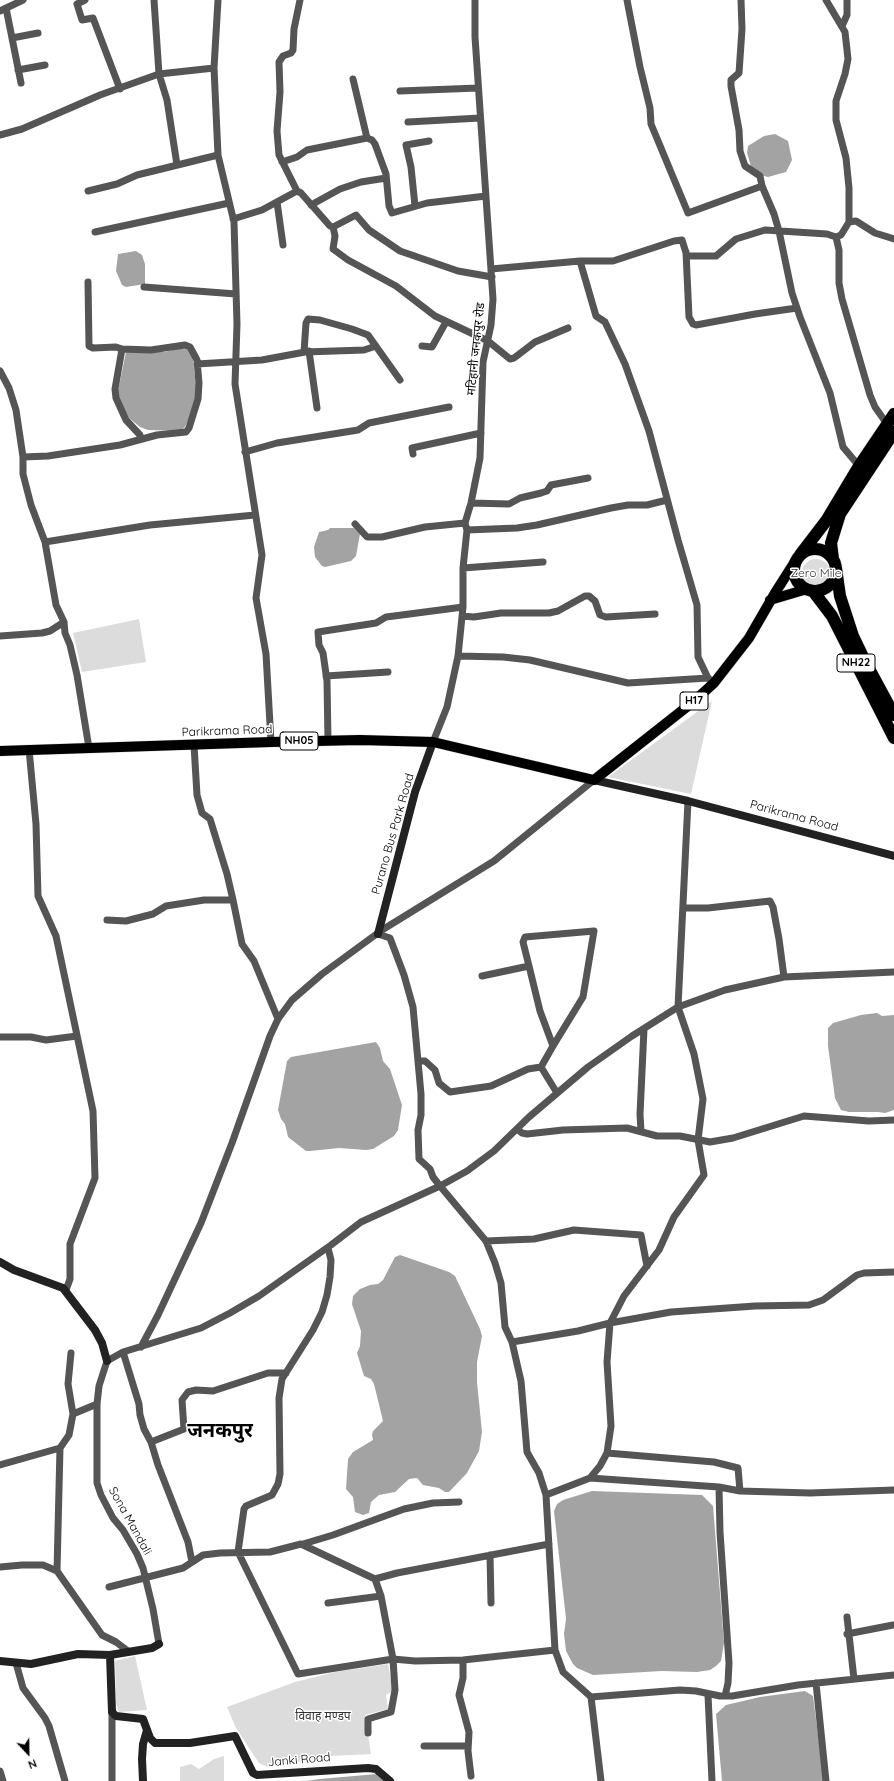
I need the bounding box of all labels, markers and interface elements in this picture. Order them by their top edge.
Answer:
street label: मटिहानी जनकपुर रोड [464,302,488,396]
park label: Zero Mile [790,566,842,580]
road number: NH22 [837,654,875,672]
road number: H17 [680,692,708,710]
street label: Parikrama Road [181,722,273,740]
road number: NH05 [280,732,318,750]
street label: Purano Bus Park Road [369,772,417,896]
street label: Parikrama Road [748,797,840,835]
district label: जनकपुर [187,1419,253,1443]
street label: Sona Mandali [105,1485,155,1557]
park label: विवाह मण्डप [295,1709,351,1723]
north arrow [8,1733,48,1773]
street label: Janki Road [267,1750,331,1770]
text: N [26,1756,39,1772]

